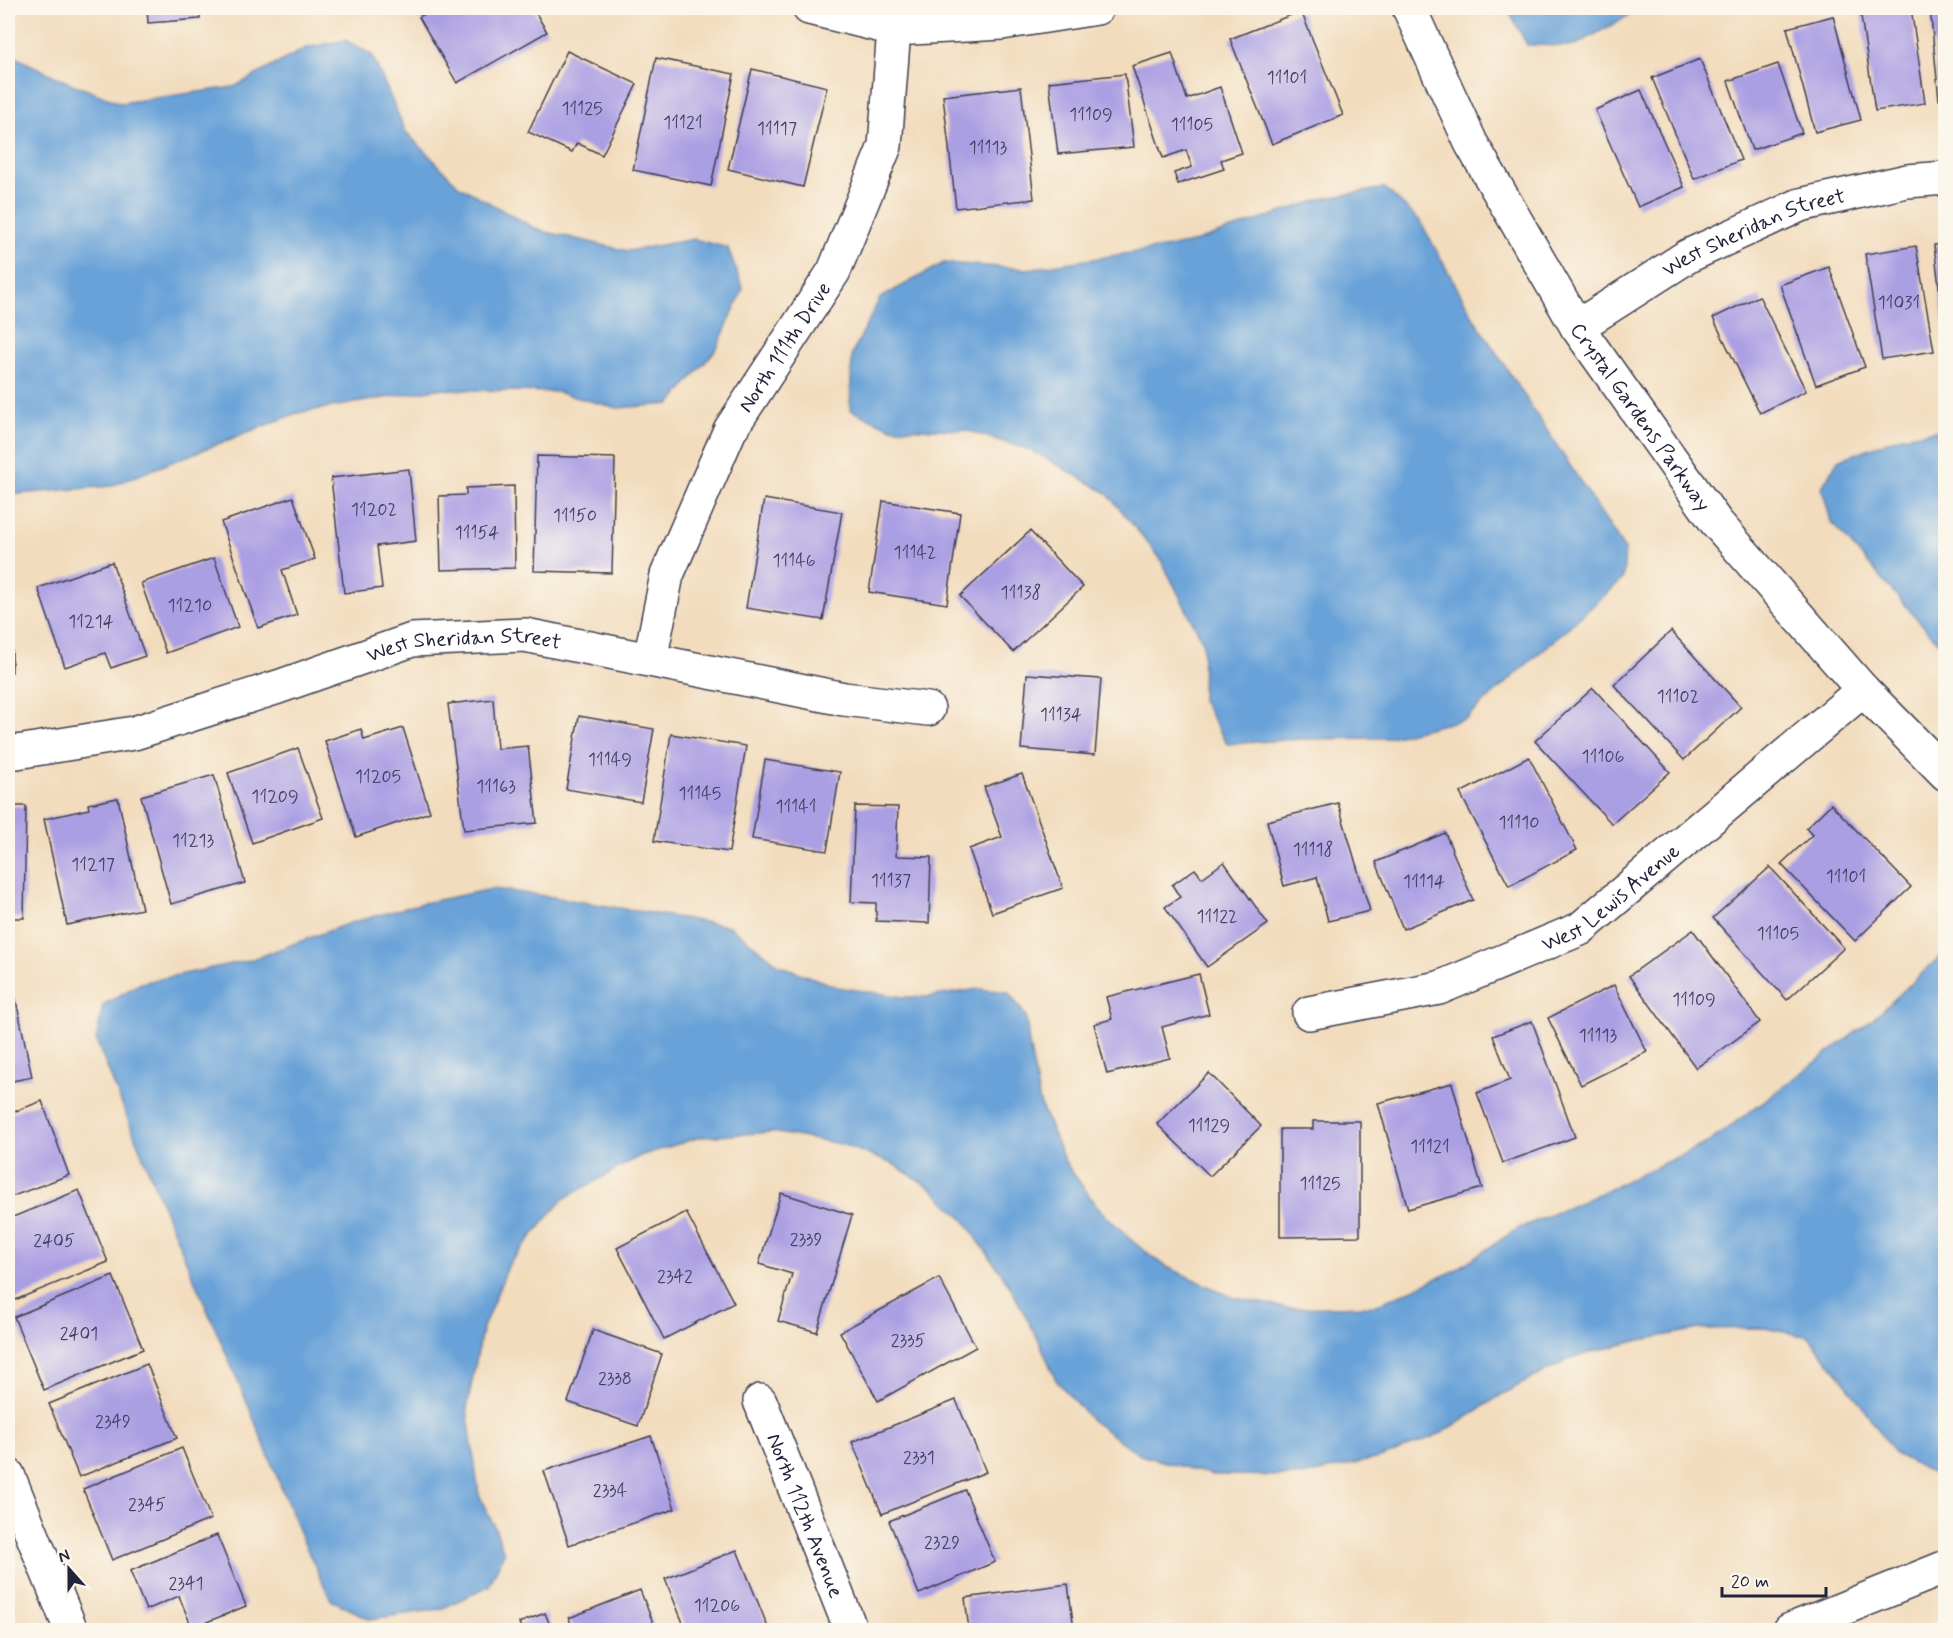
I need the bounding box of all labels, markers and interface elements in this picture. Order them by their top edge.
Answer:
house number: 11101 [1267,66,1307,90]
house number: 11125 [561,97,603,121]
house number: 11109 [1069,103,1113,127]
house number: 11121 [663,111,703,135]
house number: 11105 [1171,113,1213,137]
house number: 11117 [757,117,797,141]
house number: 11113 [969,136,1008,160]
street label: West Sheridan Street [1657,182,1848,284]
street label: North 111th Drive [732,277,838,418]
house number: 11031 [1878,291,1920,315]
street label: Crystal Gardens Parkway [1563,317,1717,517]
house number: 11202 [351,498,397,522]
house number: 11150 [553,504,597,528]
house number: 11154 [455,521,499,545]
house number: 11142 [894,541,936,565]
house number: 11146 [772,549,816,573]
house number: 11138 [1001,581,1041,605]
house number: 11210 [168,594,212,618]
house number: 11214 [68,610,114,634]
street label: West Sheridan Street [363,622,564,670]
house number: 11102 [1657,685,1699,709]
house number: 11134 [1040,703,1082,727]
house number: 11106 [1582,745,1624,769]
house number: 11149 [588,748,632,772]
house number: 11205 [355,765,401,789]
house number: 11163 [476,775,516,799]
house number: 11145 [679,782,721,806]
house number: 11209 [251,785,299,809]
house number: 11141 [775,795,817,819]
house number: 11110 [1498,811,1540,835]
house number: 11213 [172,829,214,853]
house number: 11118 [1293,838,1333,862]
street label: West Lewis Avenue [1537,838,1686,959]
house number: 11217 [71,853,115,877]
house number: 11101 [1826,865,1866,889]
house number: 11137 [871,869,911,893]
house number: 11114 [1403,870,1445,894]
house number: 11122 [1196,905,1238,929]
house number: 11105 [1757,922,1799,946]
house number: 11109 [1672,988,1716,1012]
house number: 11113 [1579,1024,1618,1048]
house number: 11129 [1188,1114,1230,1138]
house number: 11121 [1410,1135,1450,1159]
house number: 11125 [1299,1172,1341,1196]
house number: 2339 [790,1228,822,1252]
house number: 2405 [33,1229,75,1253]
house number: 2342 [657,1265,693,1289]
house number: 2401 [60,1322,98,1346]
house number: 2335 [891,1329,925,1353]
house number: 2338 [598,1367,632,1391]
house number: 2349 [95,1410,131,1434]
street label: North 112th Avenue [759,1429,850,1602]
house number: 2331 [903,1446,935,1470]
house number: 2334 [593,1479,627,1503]
house number: 2345 [128,1493,166,1517]
house number: 2329 [924,1531,960,1555]
north arrow [39,1539,99,1599]
text: N [55,1545,73,1568]
scale bar [1722,1560,1826,1598]
text: 20 m [1731,1570,1769,1594]
house number: 2341 [168,1572,204,1596]
house number: 11206 [694,1594,740,1618]

